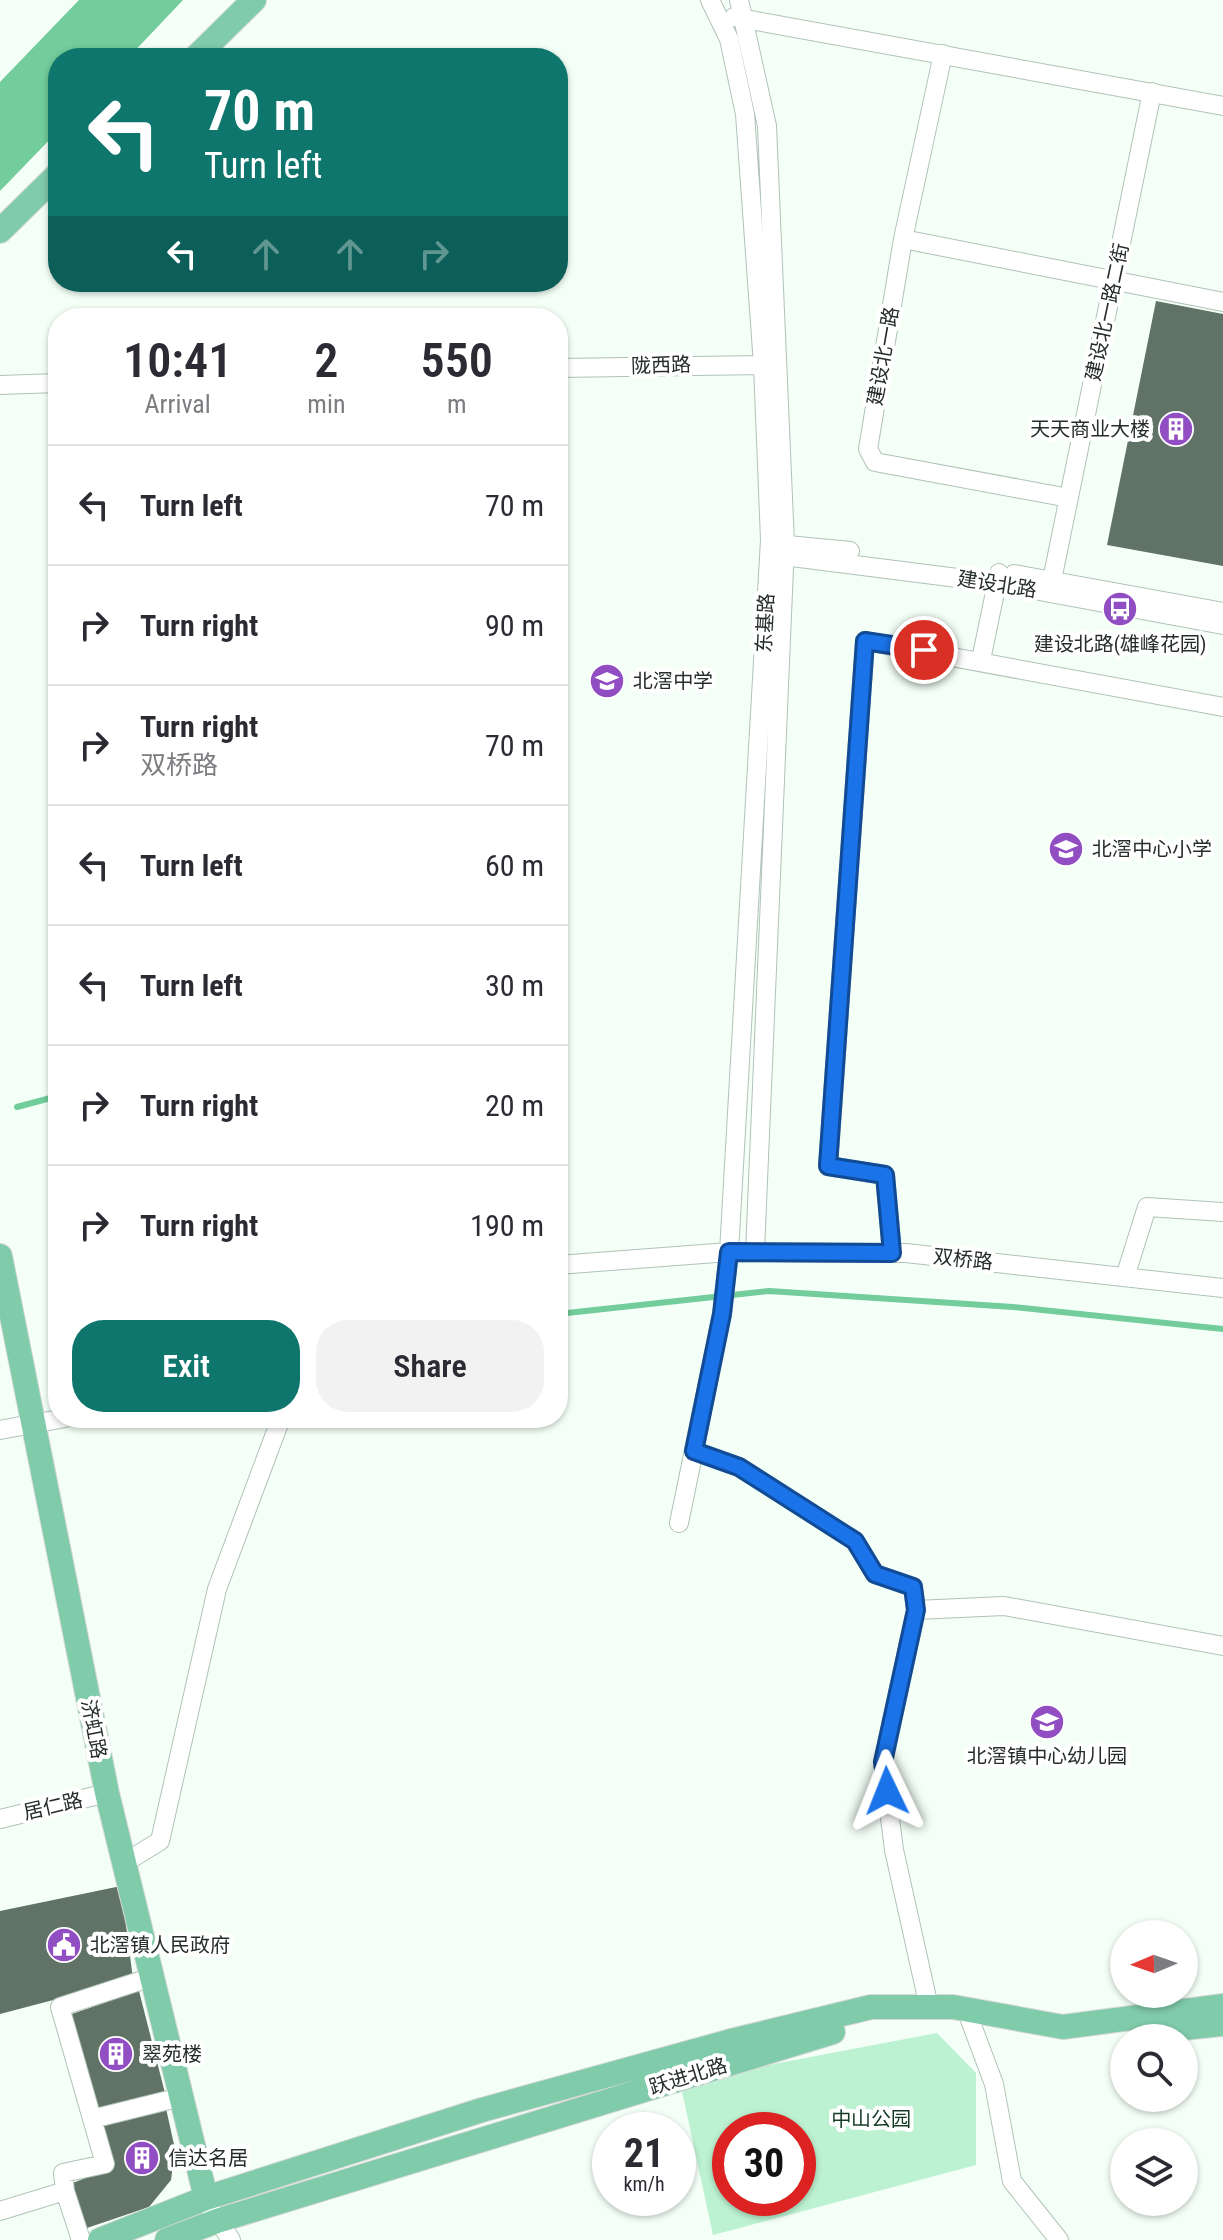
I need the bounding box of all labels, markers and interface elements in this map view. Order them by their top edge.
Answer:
text: 70 m [204,78,315,144]
icon: left [72,80,176,184]
text: Turn left [204,145,322,187]
icon: left [160,232,204,276]
icon: ahead [244,232,288,276]
icon: ahead [328,232,372,276]
icon: right [412,232,456,276]
street label: 建设北一路二街 [1081,241,1133,383]
street label: 建设北一路 [862,305,904,407]
text: 10:41 [123,332,232,389]
text: 2 [314,332,338,389]
text: 550 [421,332,493,389]
street label: 陇西路 [631,352,691,378]
text: Arrival [145,389,211,419]
text: min [307,389,345,419]
text: m [447,389,467,419]
building icon: 天天商业大楼 [1157,410,1195,448]
place label: 天天商业大楼 [1030,417,1150,441]
icon: left [72,483,116,527]
text: Turn left [140,488,243,523]
text: 70 m [485,488,544,523]
street label: 建设北路 [956,566,1038,602]
bus stop icon: 建设北路(雄峰花园) [1101,590,1139,628]
street label: 东基路 [751,592,779,654]
icon: right [72,603,116,647]
text: Turn right [140,608,258,643]
text: 90 m [485,608,544,643]
pin [890,616,958,684]
icon: arrive [902,628,946,672]
place label: 建设北路(雄峰花园) [1034,632,1206,656]
school or university icon: 北滘中学 [588,662,626,700]
place label: 北滘中学 [633,669,713,693]
text: Turn right [140,709,258,744]
icon: right [72,723,116,767]
text: 70 m [485,728,544,763]
text: 双桥路 [140,750,218,780]
school or university icon: 北滘中心小学 [1047,830,1085,868]
place label: 北滘中心小学 [1092,837,1212,861]
icon: left [72,843,116,887]
text: Turn left [140,848,243,883]
text: 60 m [485,848,544,883]
icon: left [72,963,116,1007]
text: Turn left [140,968,243,1003]
text: 30 m [485,968,544,1003]
icon: right [72,1083,116,1127]
text: Turn right [140,1088,258,1123]
text: 20 m [485,1088,544,1123]
icon: right [72,1203,116,1247]
text: Turn right [140,1208,258,1243]
text: 190 m [470,1208,544,1243]
street label: 双桥路 [932,1244,994,1274]
button: Exit [72,1320,300,1412]
button: Share [316,1320,544,1412]
street label: 济虹路 [76,1697,112,1761]
school or university icon: 北滘镇中心幼儿园 [1028,1703,1066,1741]
place label: 北滘镇中心幼儿园 [967,1744,1127,1768]
position arrow [845,1749,929,1833]
street label: 居仁路 [21,1788,85,1824]
north arrow [1110,1920,1198,2008]
map controls [1110,1920,1198,2216]
public building icon: 北滘镇人民政府 [45,1926,83,1964]
place label: 北滘镇人民政府 [90,1933,230,1957]
button: search [1110,2024,1198,2112]
building icon: 翠苑楼 [97,2035,135,2073]
place label: 翠苑楼 [142,2042,202,2066]
street label: 跃进北路 [646,2053,730,2099]
park label: 中山公园 [831,2107,911,2131]
speed limit sign: 30 [712,2112,816,2216]
button: layers [1110,2128,1198,2216]
text: 21 [624,2130,664,2177]
building icon: 信达名居 [123,2139,161,2177]
place label: 信达名居 [168,2146,248,2170]
text: km/h [623,2172,665,2196]

